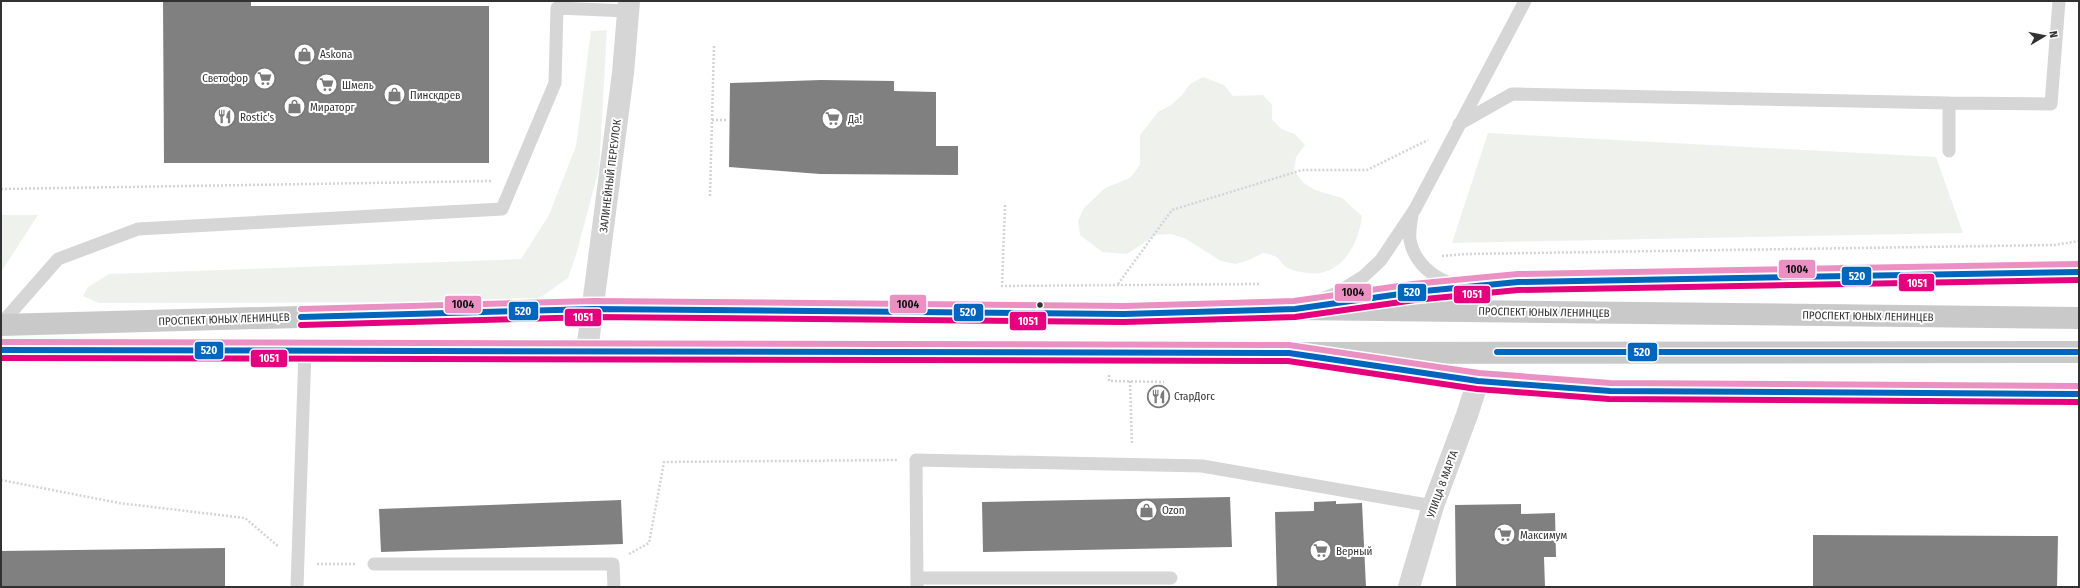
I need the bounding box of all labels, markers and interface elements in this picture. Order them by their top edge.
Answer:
north arrow [2024,16,2064,56]
text: N [2046,30,2060,39]
shop icon: Askona [292,41,318,67]
place label: Askona [320,48,352,61]
supermarket icon: Светофор [251,65,277,91]
place label: Светофор [202,72,248,85]
supermarket icon: Шмель [313,72,339,98]
place label: Шмель [342,79,374,92]
shop icon: Пинскдрев [381,82,407,108]
place label: Пинскдрев [410,89,461,102]
shop icon: Мираторг [281,94,307,120]
place label: Мираторг [310,101,355,114]
restaurant icon: Rostic's [212,104,238,130]
supermarket icon: Да! [820,106,846,132]
place label: Rostic's [240,111,275,124]
place label: Да! [847,113,862,126]
street label: ЗАЛИНЕЙНЫЙ ПЕРЕУЛОК [597,119,624,233]
line badge: 1004 [1778,259,1816,279]
text: 1004 [1786,263,1809,276]
line badge: 520 [1841,266,1872,286]
text: 520 [1849,270,1865,283]
line badge: 1051 [1898,273,1935,292]
text: 1051 [1907,277,1927,290]
line badge: 1004 [1334,283,1372,302]
line badge: 520 [1397,283,1427,302]
line badge: 1051 [1453,285,1491,304]
text: 1004 [1342,286,1365,299]
text: 520 [1404,286,1420,299]
text: 1051 [1462,288,1482,301]
line badge: 1004 [889,294,927,314]
line badge: 1004 [444,295,482,314]
text: 1004 [452,298,475,311]
text: 1004 [897,298,920,311]
unlabelled marker [1035,300,1045,310]
line badge: 520 [508,301,539,321]
line badge: 520 [953,303,984,322]
text: 520 [515,305,531,318]
street label: ПРОСПЕКТ ЮНЫХ ЛЕНИНЦЕВ [1478,305,1610,320]
text: 520 [960,306,976,319]
line badge: 1051 [564,308,602,327]
street label: ПРОСПЕКТ ЮНЫХ ЛЕНИНЦЕВ [1802,309,1934,324]
street label: ПРОСПЕКТ ЮНЫХ ЛЕНИНЦЕВ [158,311,290,328]
text: 1051 [573,311,593,324]
line badge: 1051 [1009,311,1047,331]
text: 1051 [1018,315,1038,328]
line badge: 520 [194,341,224,360]
line badge: 520 [1627,342,1658,362]
text: 520 [201,344,217,357]
text: 520 [1634,346,1650,359]
line badge: 1051 [250,349,288,368]
text: 1051 [259,352,279,365]
restaurant icon: СтарДогс [1146,383,1172,409]
place label: СтарДогс [1174,390,1215,403]
street label: УЛИЦА 8 МАРТА [1424,448,1461,521]
shop icon: Ozon [1133,497,1159,523]
place label: Ozon [1162,504,1185,517]
supermarket icon: Максимум [1492,522,1518,548]
place label: Максимум [1520,529,1567,542]
supermarket icon: Верный [1307,538,1333,564]
place label: Верный [1336,545,1372,558]

